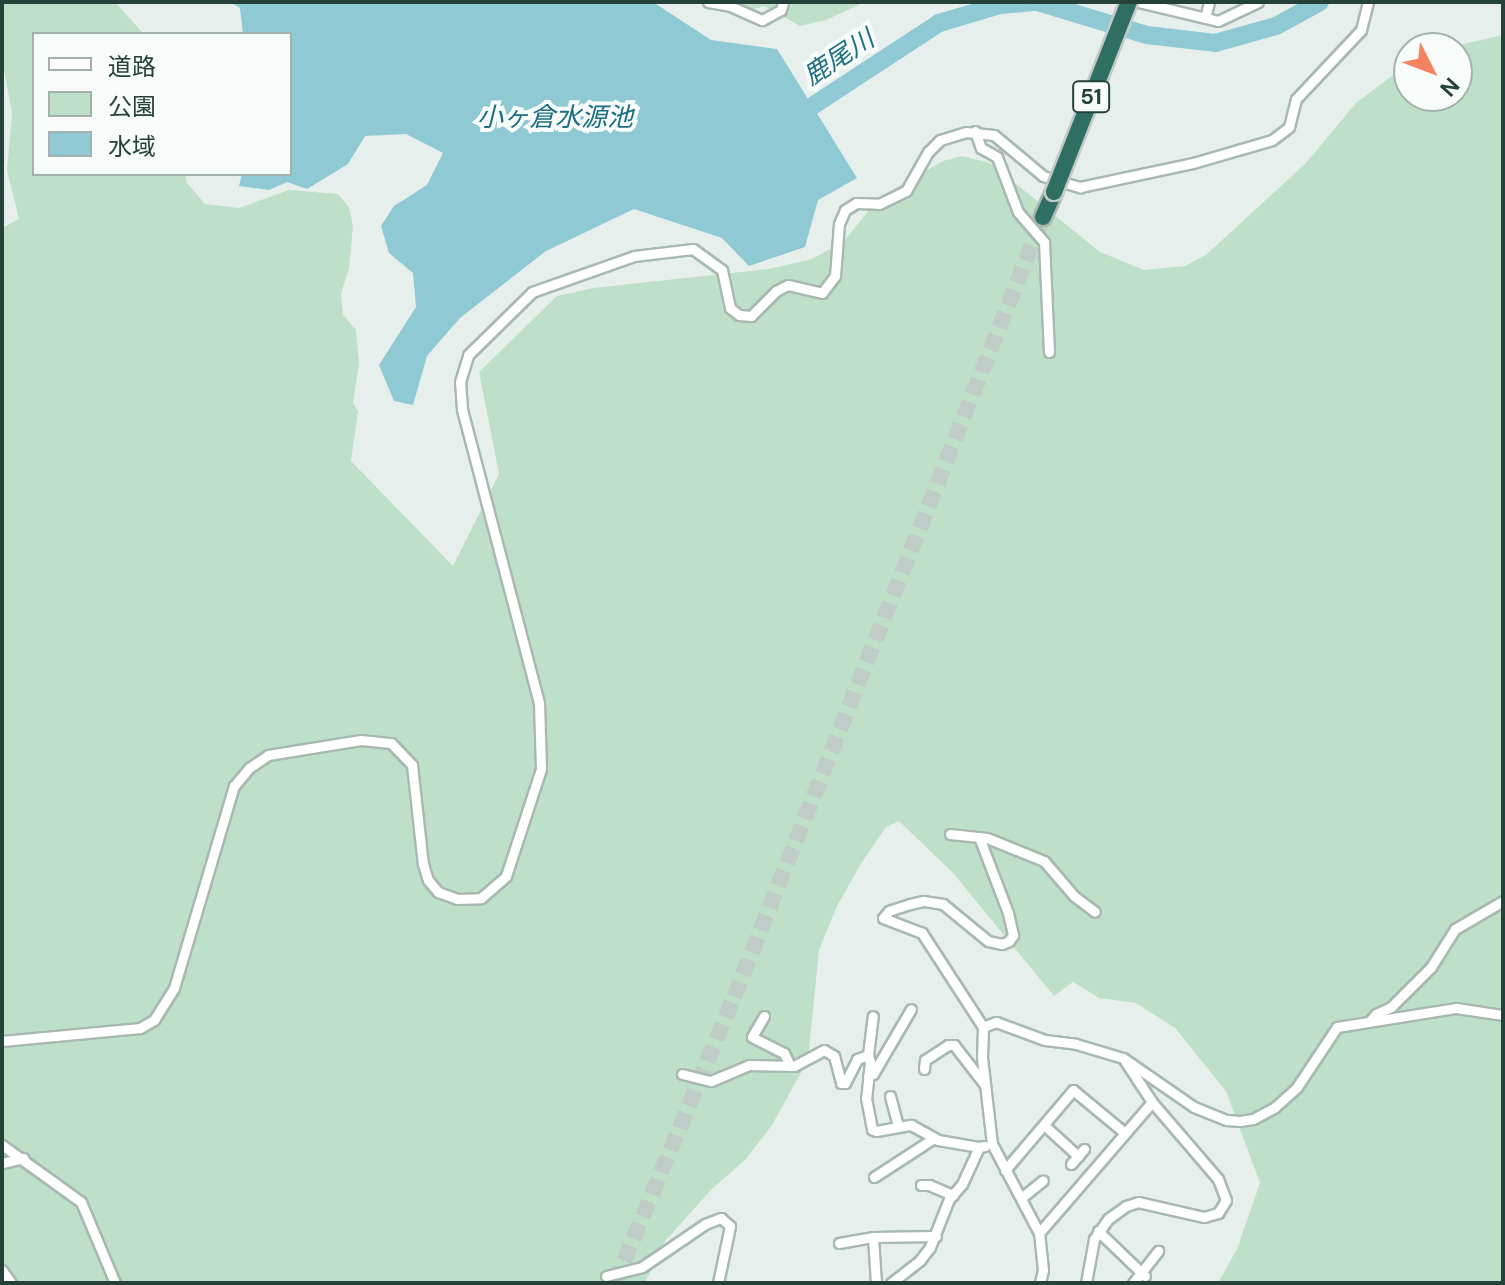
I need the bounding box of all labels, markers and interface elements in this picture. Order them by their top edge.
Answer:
water label: 鹿尾川 [798,24,880,92]
legend [32,32,292,176]
north arrow [1393,32,1473,112]
text: 道路 [108,51,156,82]
text: N [1434,71,1466,103]
road number: 51 [1071,79,1111,115]
text: 公園 [108,91,156,122]
water label: 小ヶ倉水源池 [477,102,633,134]
text: 水域 [108,131,156,162]

